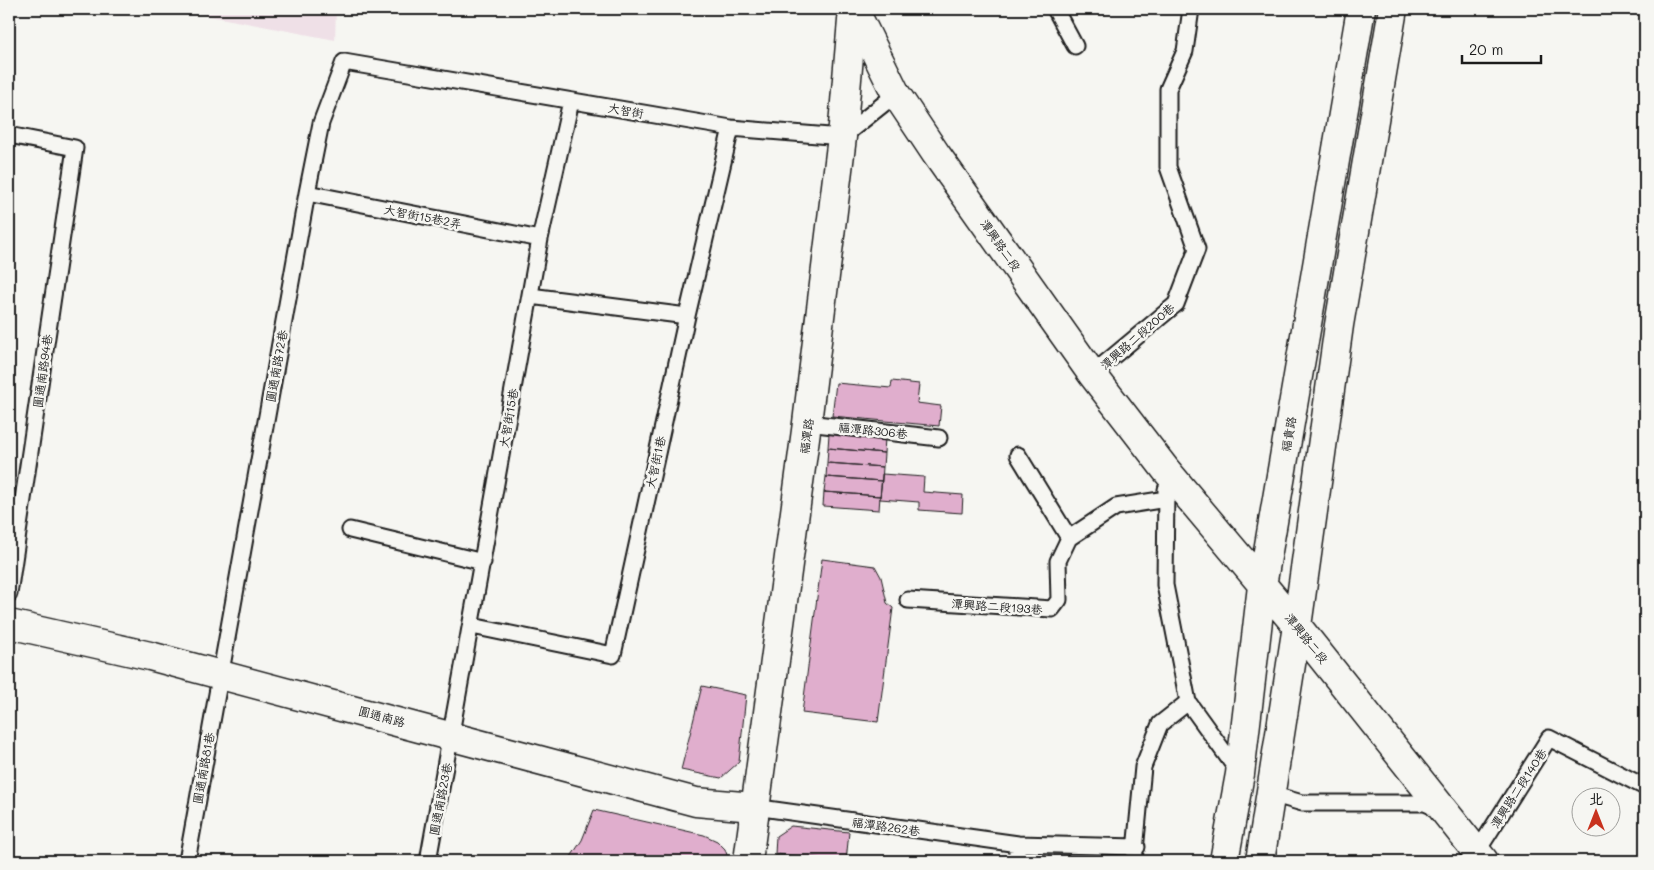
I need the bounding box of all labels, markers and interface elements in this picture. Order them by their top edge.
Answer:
scale bar [1462,32,1540,64]
text: 20 m [1469,39,1503,59]
street label: 大智街 [607,99,645,121]
street label: 大智街15巷2弄 [383,201,463,231]
street label: 潭興路二段 [977,216,1025,274]
street label: 潭興路二段200巷 [1096,299,1178,373]
street label: 圓通南路72巷 [262,328,290,404]
street label: 圓通南路94巷 [29,333,55,409]
street label: 大智街15巷 [495,387,521,449]
street label: 福貴路 [1277,415,1299,453]
street label: 福潭路 [796,417,816,455]
street label: 福潭路306巷 [838,418,908,442]
street label: 大智街1巷 [642,434,668,490]
street label: 潭興路二段193巷 [951,595,1043,617]
street label: 潭興路二段 [1282,610,1332,666]
street label: 圓通南路 [357,702,407,730]
street label: 圓通南路81巷 [189,731,217,805]
street label: 潭興路二段140巷 [1486,745,1550,831]
street label: 圓通南路23巷 [425,761,455,837]
north arrow [1572,788,1622,838]
text: 北 [1589,789,1603,808]
street label: 福潭路262巷 [851,813,921,839]

